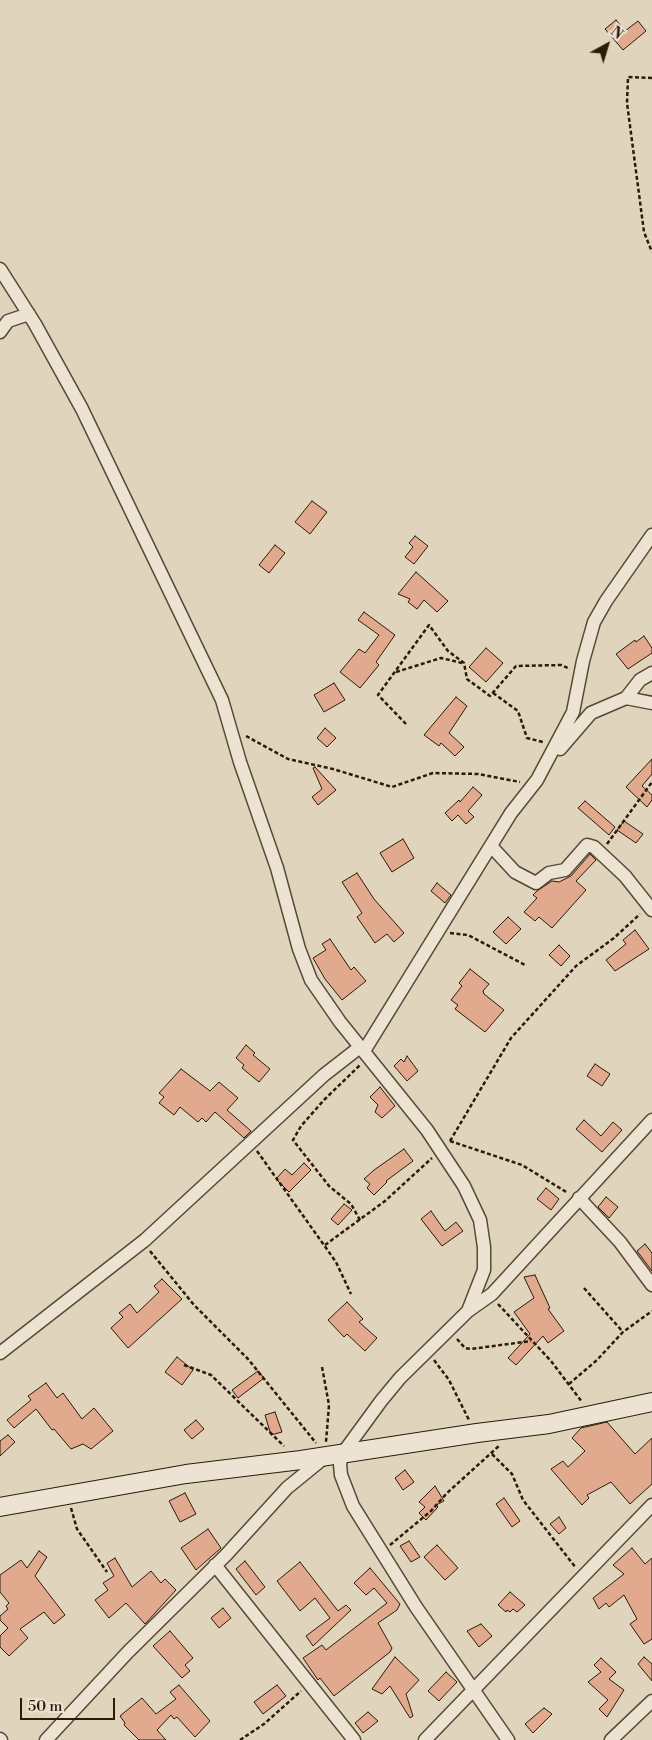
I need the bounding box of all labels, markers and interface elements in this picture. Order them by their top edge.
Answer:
north arrow [582,20,632,70]
text: N [606,23,626,44]
scale bar [22,1688,118,1720]
text: 50 m [28,1697,62,1716]

